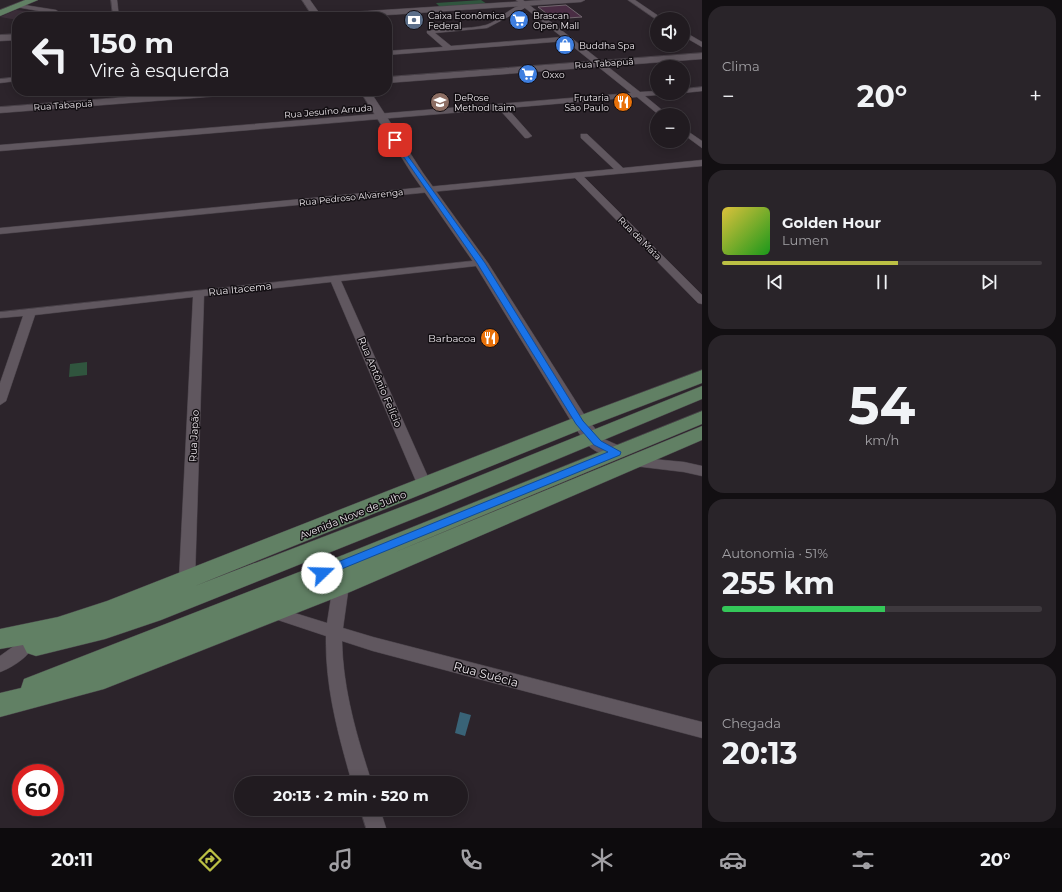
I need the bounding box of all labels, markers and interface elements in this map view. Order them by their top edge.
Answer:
bank icon: Caixa Econômica Federal [403,9,425,31]
supermarket icon: Brascan Open Mall [508,9,530,31]
place label: Caixa Econômica Federal [428,10,505,31]
place label: Brascan Open Mall [533,10,579,31]
map controls [650,12,690,148]
button: sound [650,12,690,52]
text: 150 m [90,26,174,60]
icon: left [24,28,76,80]
shop icon: Buddha Spa [554,34,576,56]
place label: Buddha Spa [579,40,635,51]
street label: Rua Tabapuã [574,55,634,71]
text: Clima [722,58,760,74]
text: Vire à esquerda [90,60,230,82]
button: + [650,60,690,100]
supermarket icon: Oxxo [517,63,539,85]
place label: Oxxo [542,69,565,80]
text: 20° [857,78,907,115]
text: − [722,83,735,110]
text: + [1029,83,1042,110]
school or university icon: DeRose Method Itaim [429,91,451,113]
restaurant icon: Frutaria São Paulo [612,91,634,113]
place label: DeRose Method Itaim [454,92,515,113]
place label: Frutaria São Paulo [564,92,609,113]
street label: Rua Tabapuã [33,97,93,113]
street label: Rua Jesuíno Arruda [284,102,372,120]
button: − [650,108,690,148]
pin [378,123,412,157]
icon: arrive [384,129,406,151]
street label: Rua Pedroso Alvarenga [298,186,404,208]
text: Golden Hour [782,213,881,232]
street label: Rua da Mata [616,214,664,262]
text: Lumen [782,232,829,248]
icon: previous [764,271,786,293]
icon: pause [871,271,893,293]
icon: next [978,271,1000,293]
street label: Rua Itacema [208,279,272,299]
restaurant icon: Barbacoa [479,327,501,349]
place label: Barbacoa [428,332,476,345]
street label: Rua Antônio Felício [355,335,405,429]
text: 54 [849,374,915,437]
street label: Rua Japão [186,410,202,462]
text: km/h [865,432,899,448]
street label: Avenida Nove de Julho [298,488,408,542]
text: Autonomia · 51% [722,545,828,561]
position arrow [301,552,343,594]
text: 255 km [722,565,835,602]
street label: Rua Suécia [452,658,520,690]
text: Chegada [722,715,781,731]
text: 20:13 [722,735,797,772]
speed limit sign: 60 [12,764,64,816]
text: 20:13 · 2 min · 520 m [273,786,429,805]
icon: directions [196,846,224,874]
icon: music [327,846,355,874]
icon: phone [457,846,485,874]
icon: climate [588,846,616,874]
icon: car [719,846,747,874]
icon: filters [849,846,877,874]
text: 20:11 [51,849,93,871]
text: 20° [980,849,1011,871]

